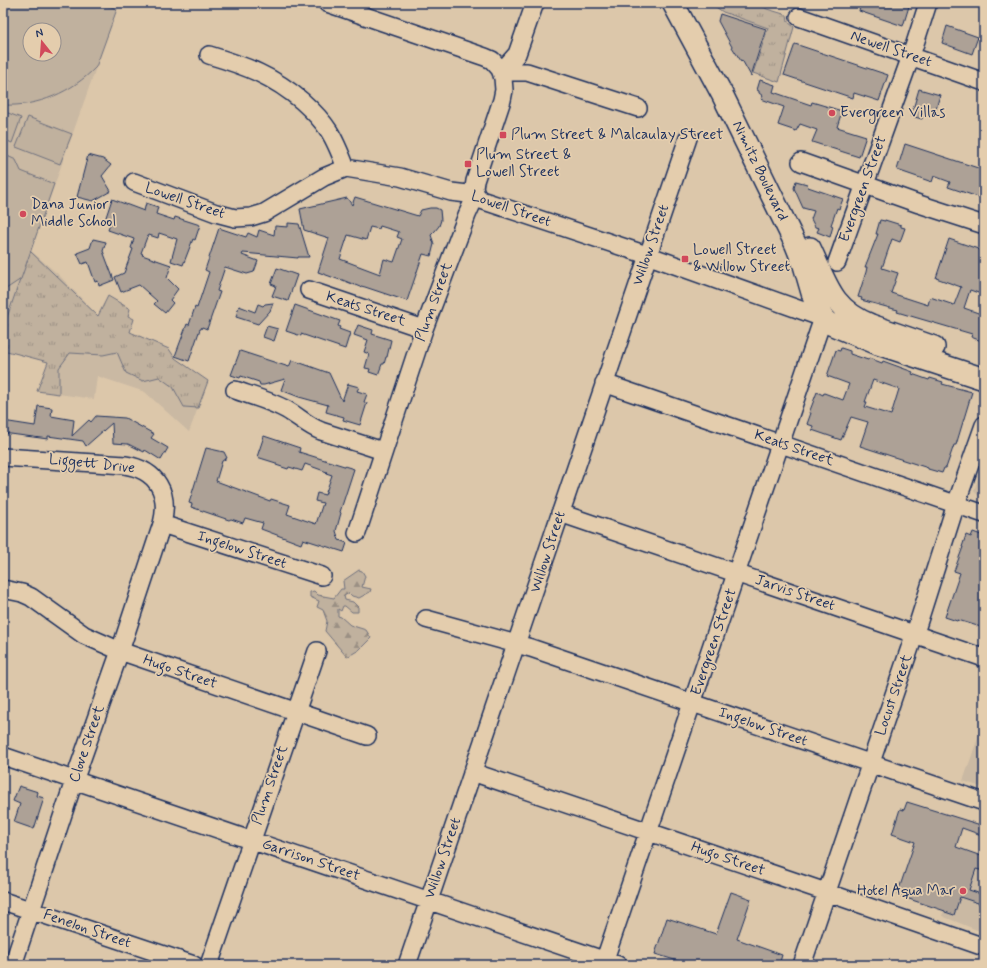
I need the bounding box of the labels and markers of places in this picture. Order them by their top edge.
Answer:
place label: Evergreen Villas [840,103,946,124]
marker: Evergreen Villas [827,108,837,118]
place label: Plum Street & Malcaulay Street [511,125,723,145]
marker: Plum Street & Malcaulay Street [498,130,508,140]
place label: Plum Street & Lowell Street [476,145,571,182]
marker: Plum Street & Lowell Street [463,159,473,169]
place label: Dana Junior Middle School [31,195,116,232]
marker: Dana Junior Middle School [18,209,28,219]
place label: Lowell Street & Willow Street [693,240,791,277]
marker: Lowell Street & Willow Street [680,254,690,264]
place label: Hotel Aqua Mar [857,881,956,901]
marker: Hotel Aqua Mar [958,886,968,896]

